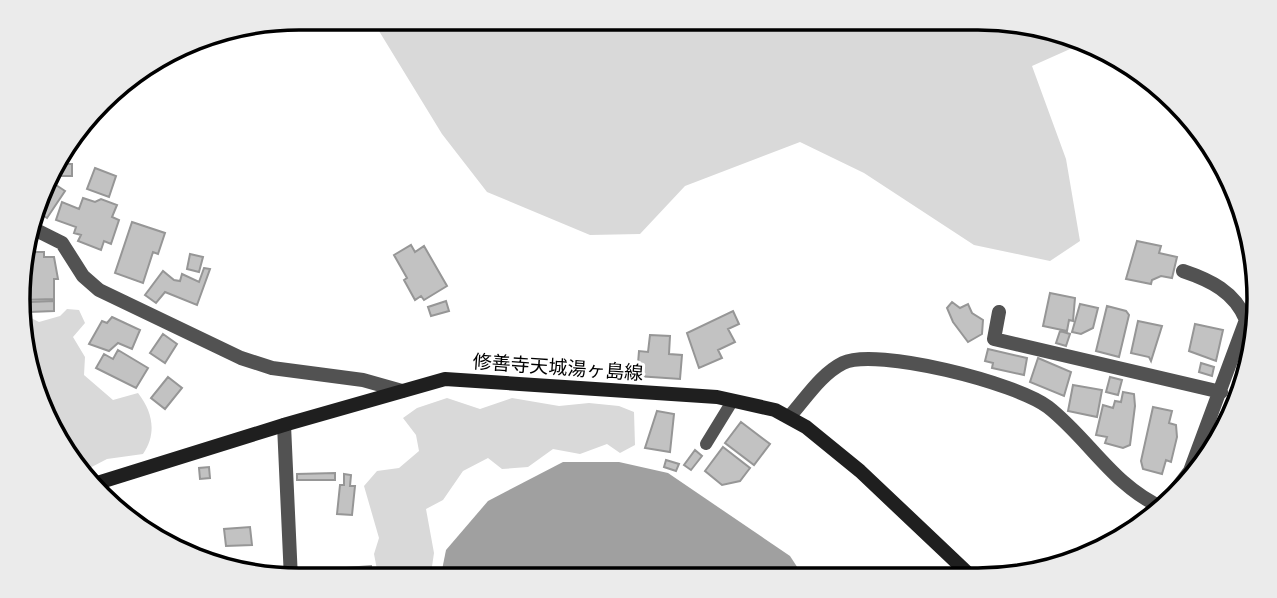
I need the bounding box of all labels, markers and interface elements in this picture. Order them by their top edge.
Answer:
street label: 修善寺天城湯ヶ島線 [472,350,644,384]

